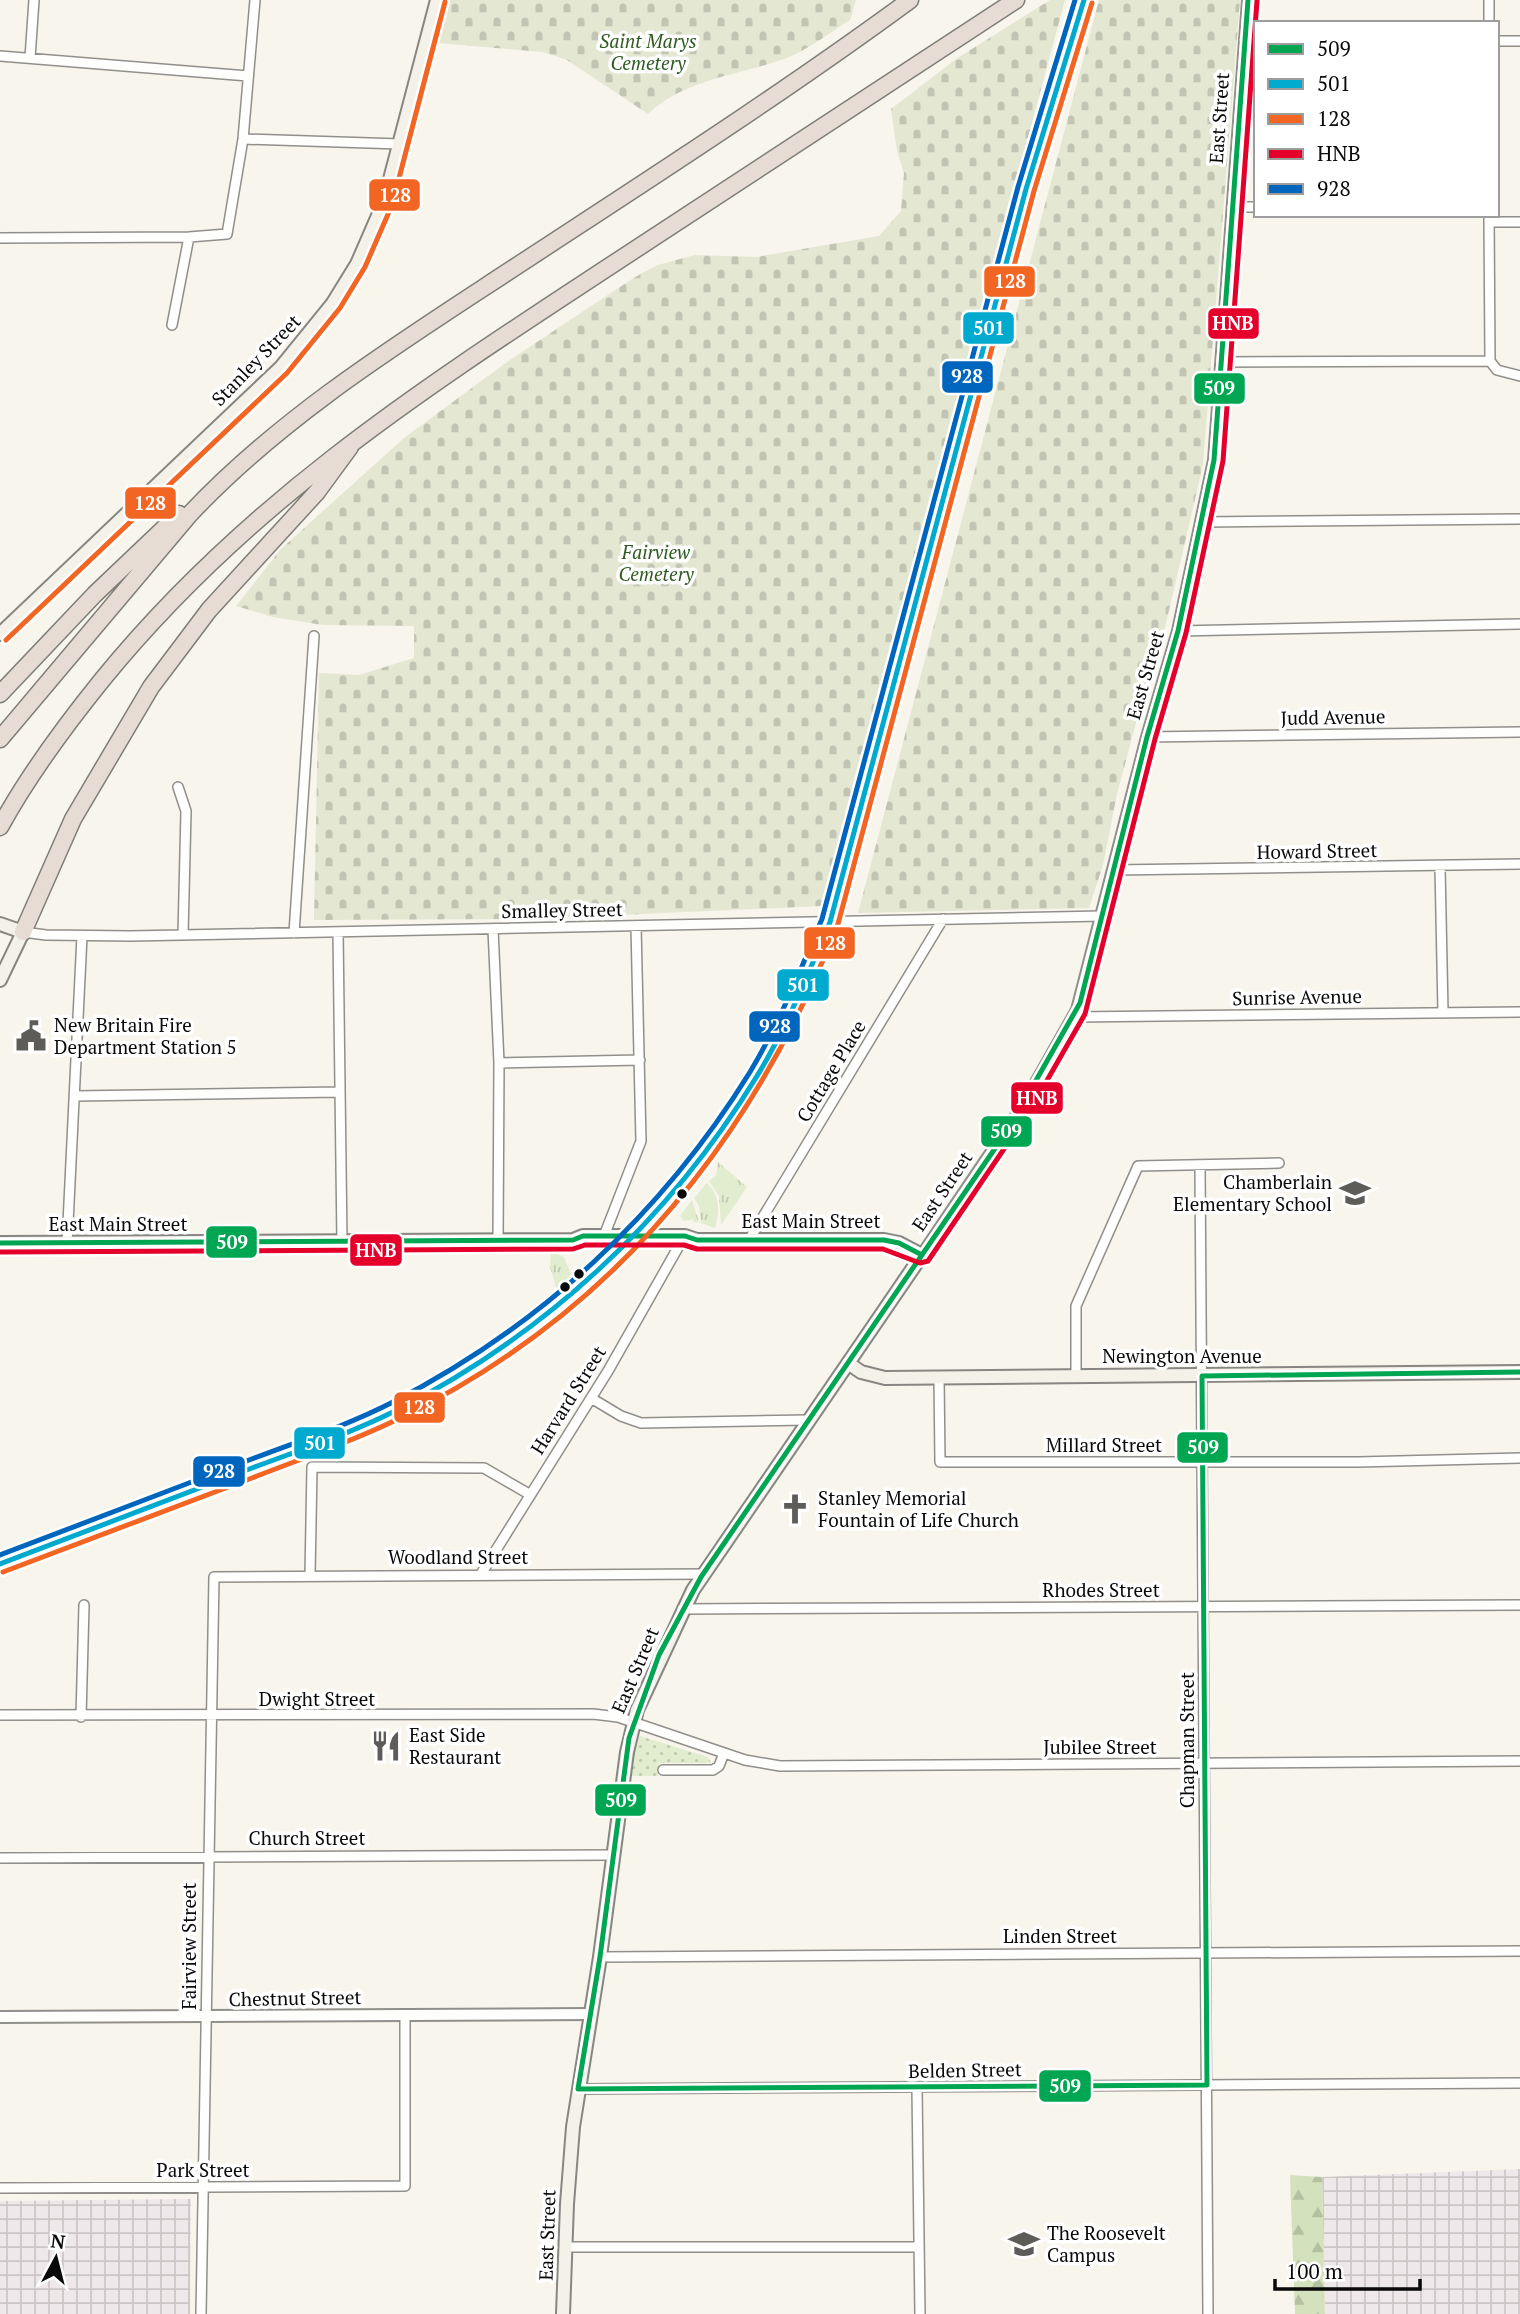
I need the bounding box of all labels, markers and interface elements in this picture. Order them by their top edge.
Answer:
legend [1254,21,1499,217]
park label: Saint Marys Cemetery [599,28,697,75]
text: 509 [1317,34,1351,62]
text: 501 [1317,69,1351,97]
street label: East Street [1203,72,1234,164]
text: 128 [1317,104,1351,132]
text: HNB [1317,139,1361,167]
text: 928 [1317,174,1351,202]
line badge: 128 [368,178,421,212]
text: 128 [379,182,411,207]
line badge: 128 [983,265,1036,298]
text: 128 [994,268,1026,293]
line badge: HNB [1207,307,1260,340]
street label: Stanley Street [206,309,306,411]
text: HNB [1212,310,1254,335]
line badge: 501 [962,311,1015,345]
text: 501 [973,315,1005,340]
line badge: 928 [941,360,994,394]
text: 928 [951,363,983,388]
line badge: 509 [1193,372,1246,405]
text: 509 [1203,375,1235,400]
line badge: 128 [124,486,177,520]
text: 128 [134,490,166,515]
park label: Fairview Cemetery [618,539,695,586]
street label: East Street [1120,628,1169,722]
street label: Judd Avenue [1280,703,1386,730]
street label: Howard Street [1256,837,1378,864]
street label: Smalley Street [501,896,623,923]
line badge: 128 [803,926,856,960]
text: 128 [814,930,846,955]
line badge: 501 [776,968,830,1002]
text: 501 [787,972,819,997]
street label: Sunrise Avenue [1232,983,1362,1010]
line badge: 928 [748,1010,801,1043]
place label: New Britain Fire Department Station 5 [54,1012,237,1059]
text: 928 [759,1013,791,1038]
street label: Cottage Place [790,1015,871,1126]
public building icon: New Britain Fire Department Station 5 [14,1019,48,1053]
line badge: HNB [1010,1081,1064,1115]
text: HNB [1016,1085,1058,1110]
line badge: 509 [980,1115,1033,1148]
text: 509 [990,1118,1022,1143]
street label: East Street [906,1146,977,1236]
place label: Chamberlain Elementary School [1173,1169,1332,1216]
school or university icon: Chamberlain Elementary School [1338,1176,1372,1210]
unlabelled marker [675,1187,689,1201]
street label: East Main Street [742,1208,880,1233]
street label: East Main Street [49,1211,187,1236]
line badge: 509 [205,1225,258,1259]
text: 509 [216,1229,248,1254]
line badge: HNB [349,1233,403,1267]
text: HNB [355,1237,397,1262]
unlabelled marker [572,1267,586,1281]
unlabelled marker [558,1280,572,1294]
street label: Harvard Street [524,1341,611,1459]
street label: Newington Avenue [1102,1343,1262,1368]
line badge: 128 [393,1391,446,1424]
text: 128 [403,1394,435,1419]
line badge: 501 [293,1426,346,1460]
text: 501 [304,1430,336,1455]
line badge: 509 [1176,1431,1229,1464]
street label: Millard Street [1046,1432,1162,1457]
text: 509 [1187,1434,1219,1459]
line badge: 928 [192,1455,246,1488]
text: 928 [203,1458,235,1483]
place label: Stanley Memorial Fountain of Life Church [818,1485,1019,1532]
church icon: Stanley Memorial Fountain of Life Church [778,1492,812,1526]
street label: Woodland Street [388,1544,528,1569]
street label: Rhodes Street [1042,1577,1160,1602]
street label: East Street [605,1623,664,1717]
street label: Chapman Street [1174,1672,1199,1808]
street label: Dwight Street [259,1686,375,1711]
place label: East Side Restaurant [409,1722,501,1769]
restaurant icon: East Side Restaurant [369,1729,403,1763]
street label: Jubilee Street [1043,1734,1157,1759]
line badge: 509 [594,1783,647,1817]
text: 509 [605,1787,637,1812]
street label: Church Street [249,1825,365,1850]
street label: Fairview Street [176,1882,201,2010]
street label: Linden Street [1003,1923,1117,1948]
street label: Chestnut Street [228,1984,362,2011]
street label: Belden Street [908,2056,1022,2083]
line badge: 509 [1038,2069,1092,2103]
text: 509 [1049,2073,1081,2098]
street label: Park Street [156,2157,250,2182]
street label: East Street [532,2189,561,2281]
place label: The Roosevelt Campus [1047,2220,1166,2267]
north arrow [21,2223,91,2293]
text: N [49,2227,67,2254]
school or university icon: The Roosevelt Campus [1007,2227,1041,2261]
scale bar [1275,2248,1420,2292]
text: 100 m [1286,2257,1343,2285]

